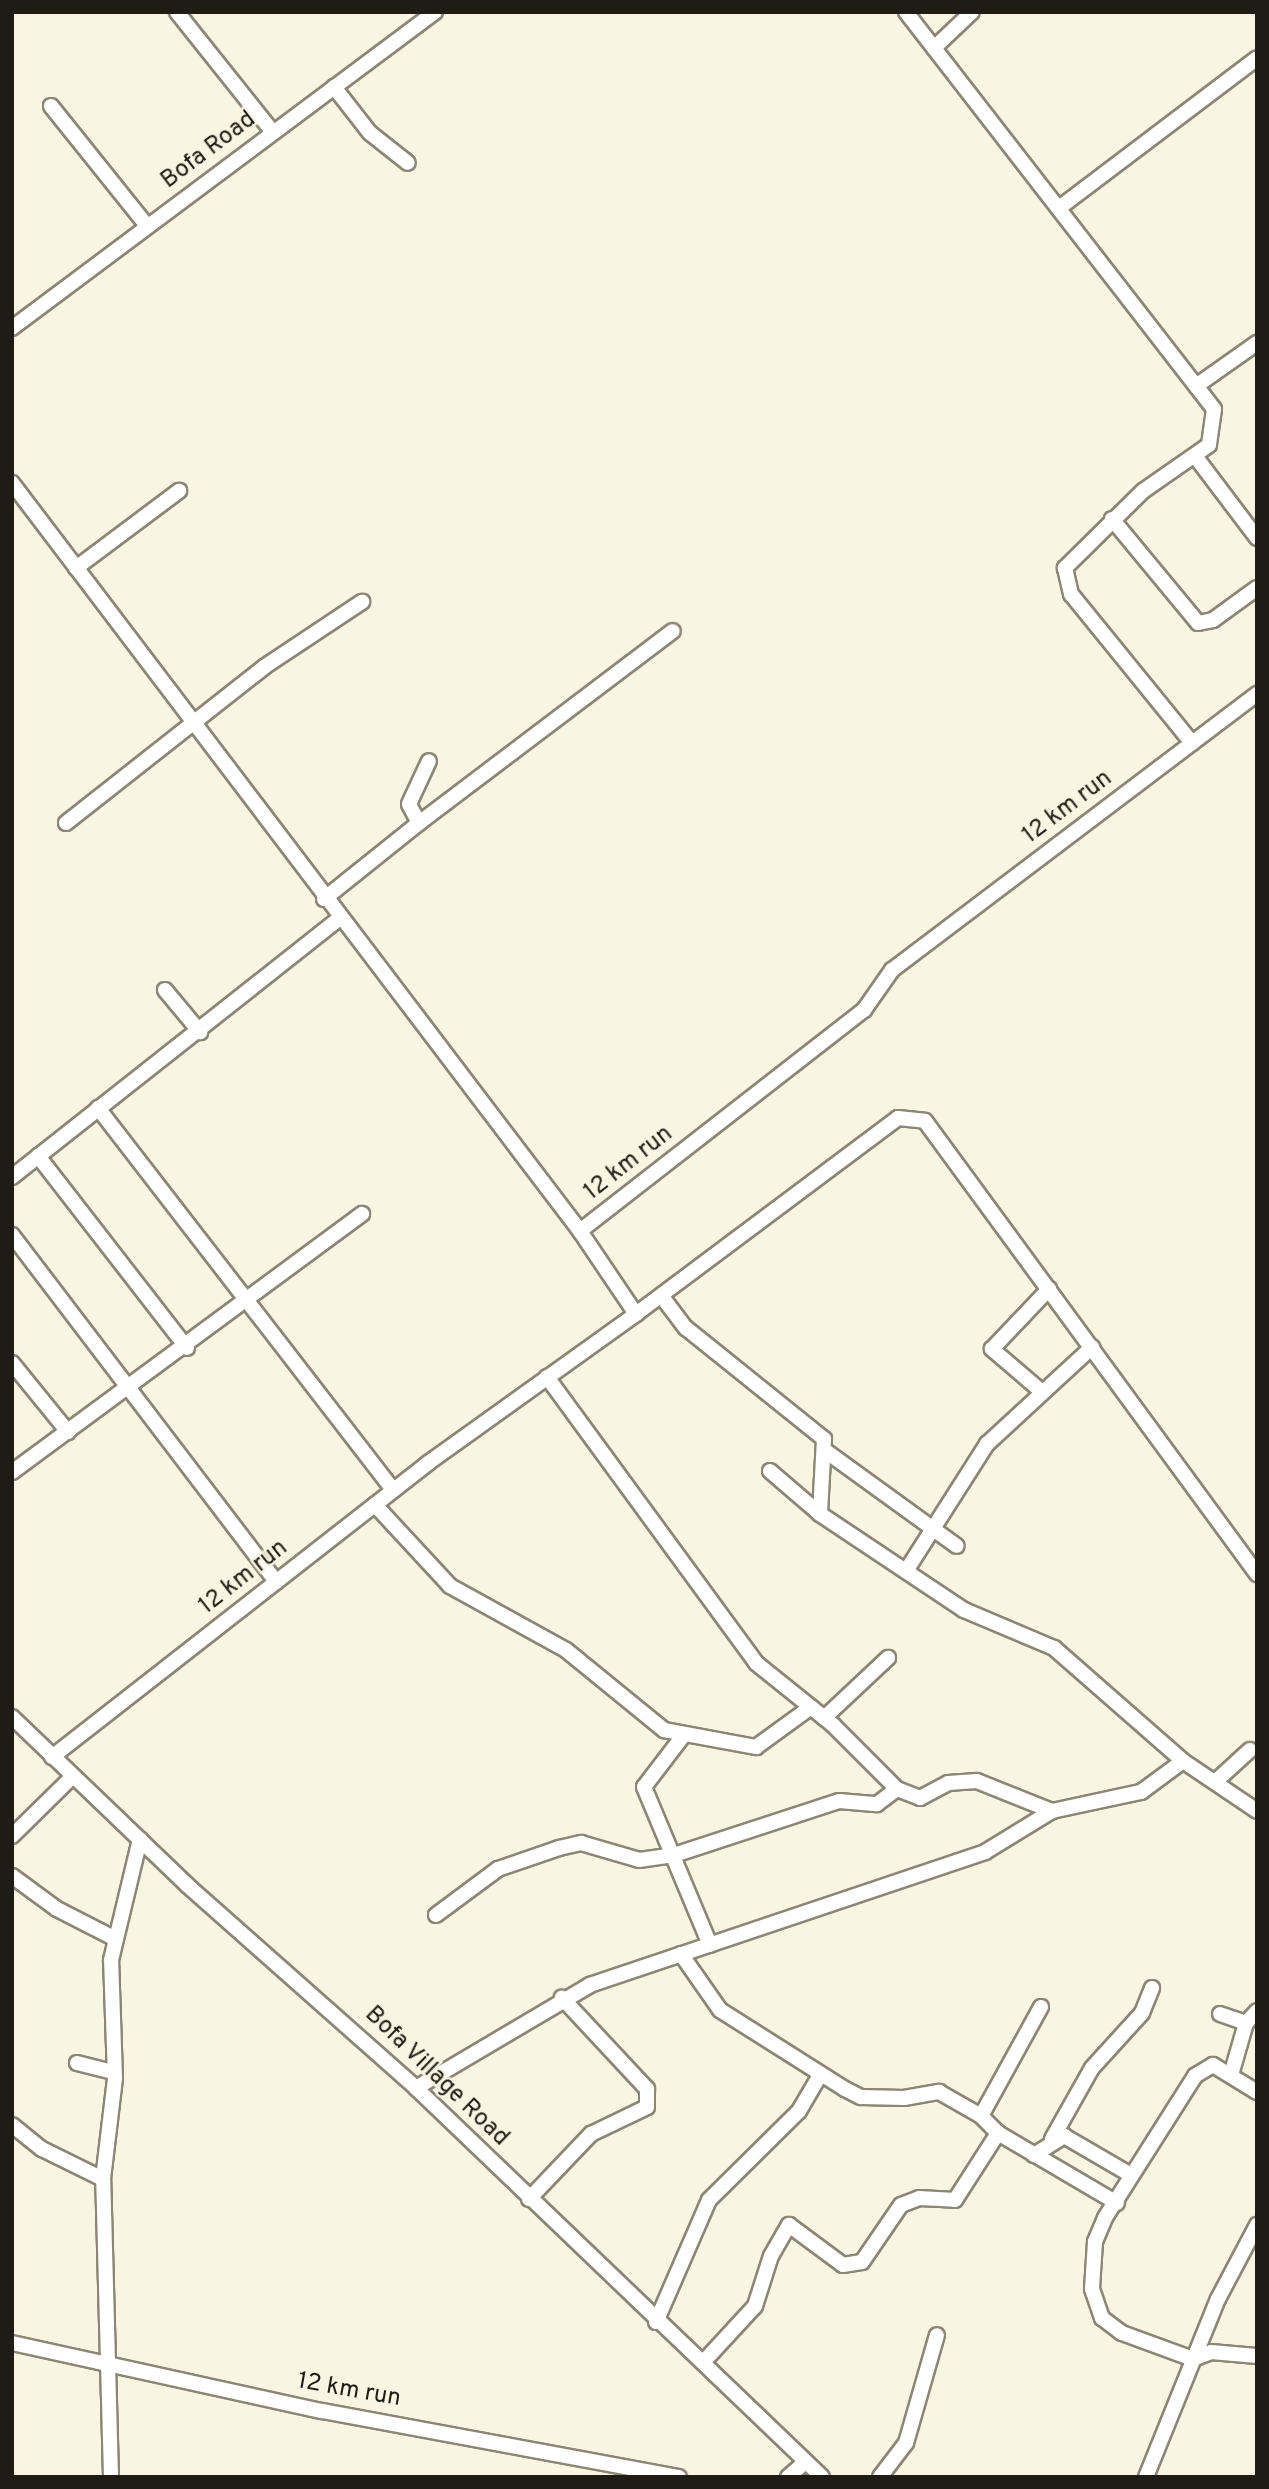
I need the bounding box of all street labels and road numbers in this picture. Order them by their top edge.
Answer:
street label: Bofa Road [156,106,262,196]
street label: 12 km run [1018,765,1118,851]
street label: 12 km run [579,1121,679,1207]
street label: 12 km run [194,1535,294,1621]
street label: Bofa Village Road [358,2001,514,2153]
street label: 12 km run [295,2368,403,2414]

